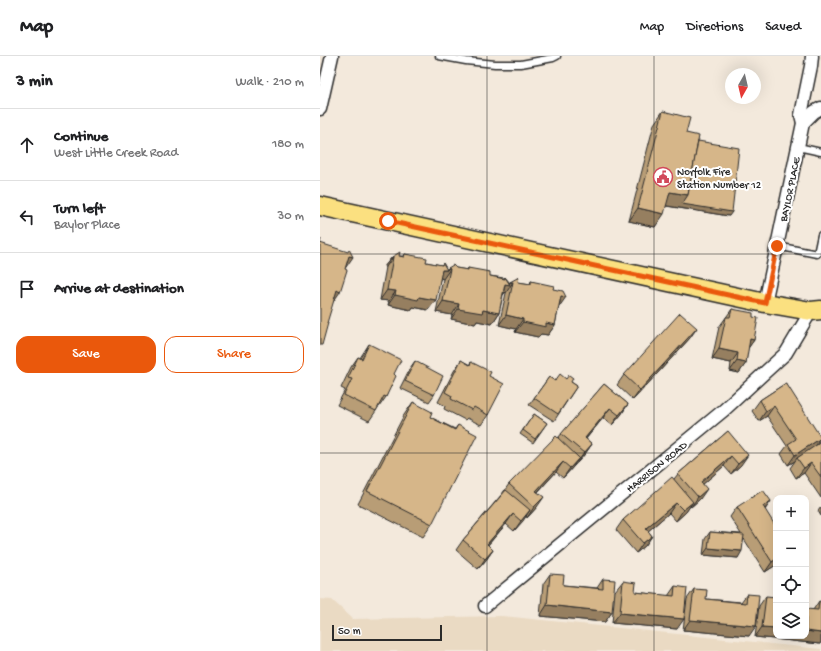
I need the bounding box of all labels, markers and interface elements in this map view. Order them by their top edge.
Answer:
text: Map [20,16,53,39]
text: Map [640,19,664,36]
text: Directions [686,19,743,36]
text: Saved [765,19,801,36]
north arrow [725,68,761,104]
text: 3 min [16,72,53,92]
text: Walk · 210 m [236,75,304,90]
text: Continue [54,128,108,146]
icon: ahead [16,134,38,156]
text: 180 m [272,137,304,152]
text: West Little Creek Road [54,146,178,161]
street label: BAYLOR PLACE [778,155,804,224]
public building icon: Norfolk Fire Station Number 12 [652,166,674,188]
place label: Norfolk Fire Station Number 12 [677,166,762,192]
text: Turn left [54,200,105,218]
icon: left [16,206,38,228]
text: 30 m [278,209,304,224]
route start [379,212,397,230]
text: Baylor Place [54,218,120,233]
route end [768,237,786,255]
icon: arrive [16,278,38,300]
text: Arrive at destination [54,280,184,298]
button: Save [16,336,156,373]
button: Share [164,336,304,373]
street label: HARRISON ROAD [625,439,691,496]
map controls [773,495,809,639]
button: + [773,495,809,531]
button: − [773,531,809,567]
button: locate [773,567,809,603]
button: layers [773,603,809,639]
scale bar [332,623,442,642]
text: 50 m [338,626,360,638]

